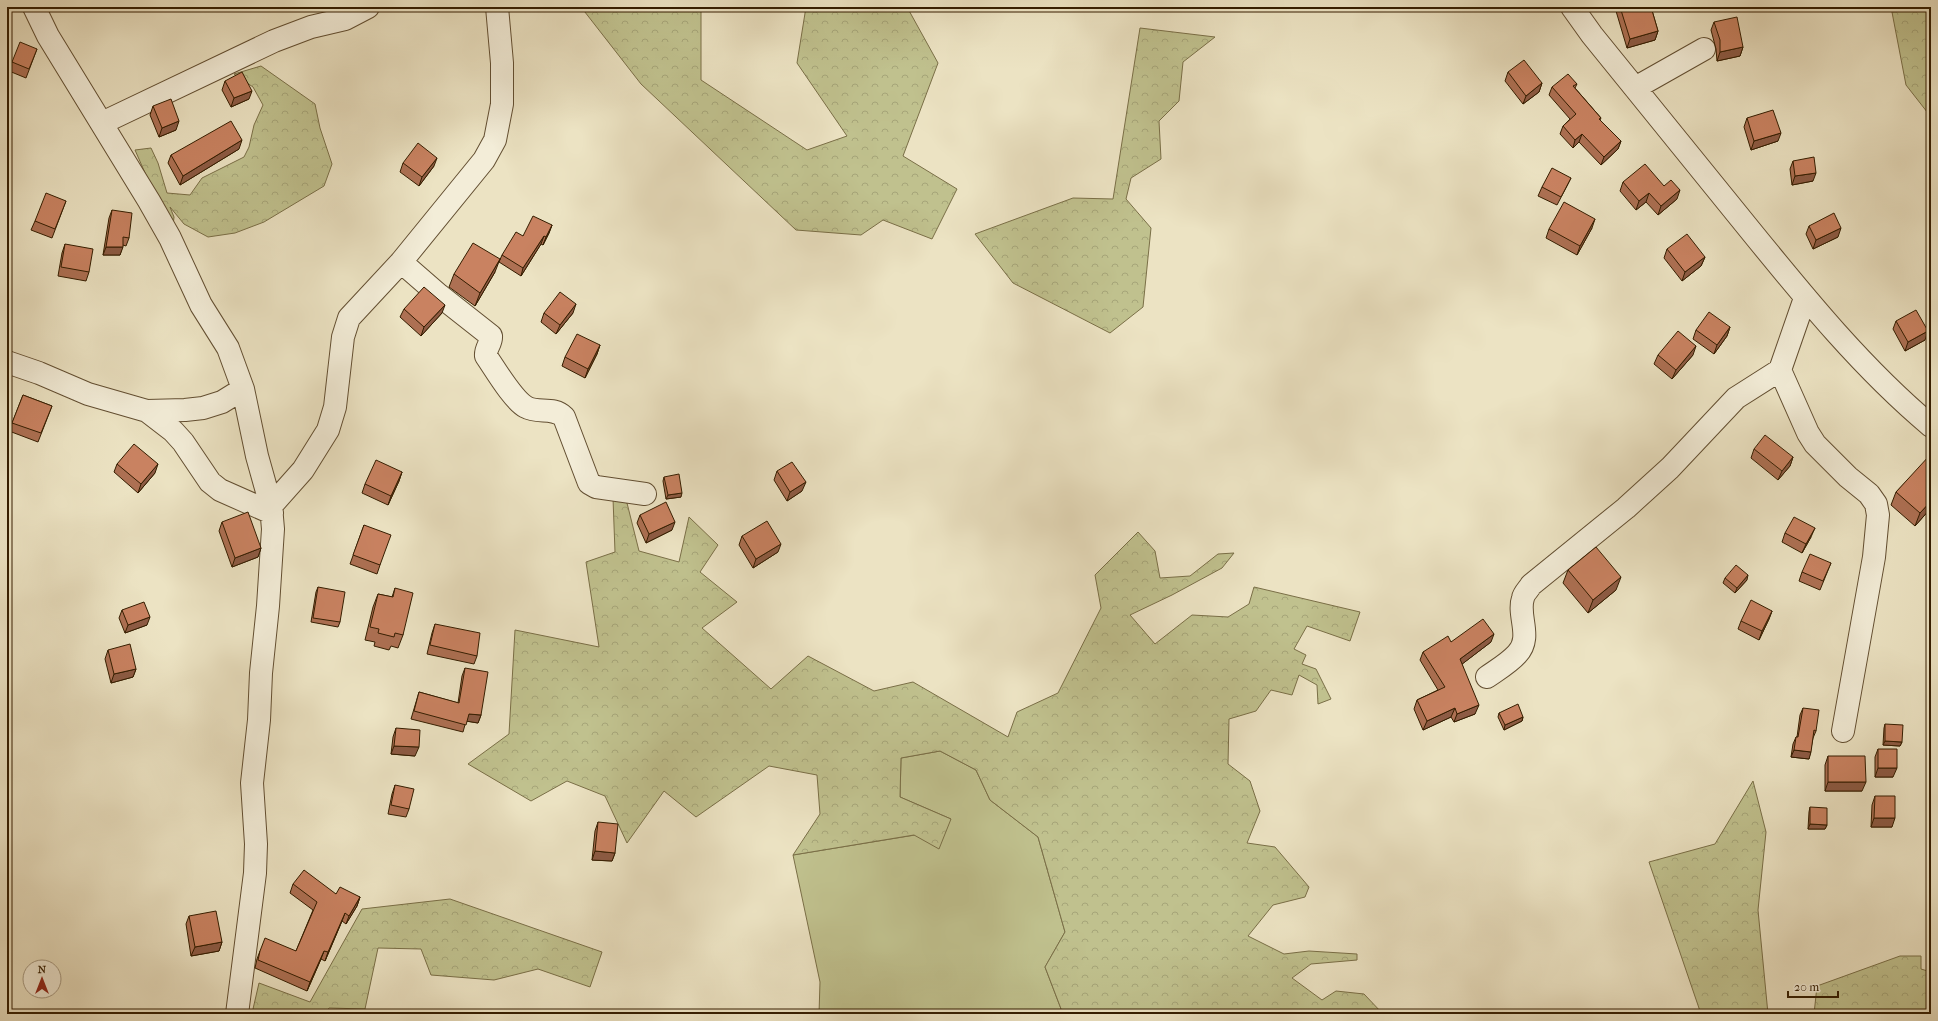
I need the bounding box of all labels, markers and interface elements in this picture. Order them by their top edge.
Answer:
north arrow [22,959,62,999]
text: N [38,963,47,976]
scale bar [1788,973,1838,999]
text: 20 m [1794,980,1819,994]

